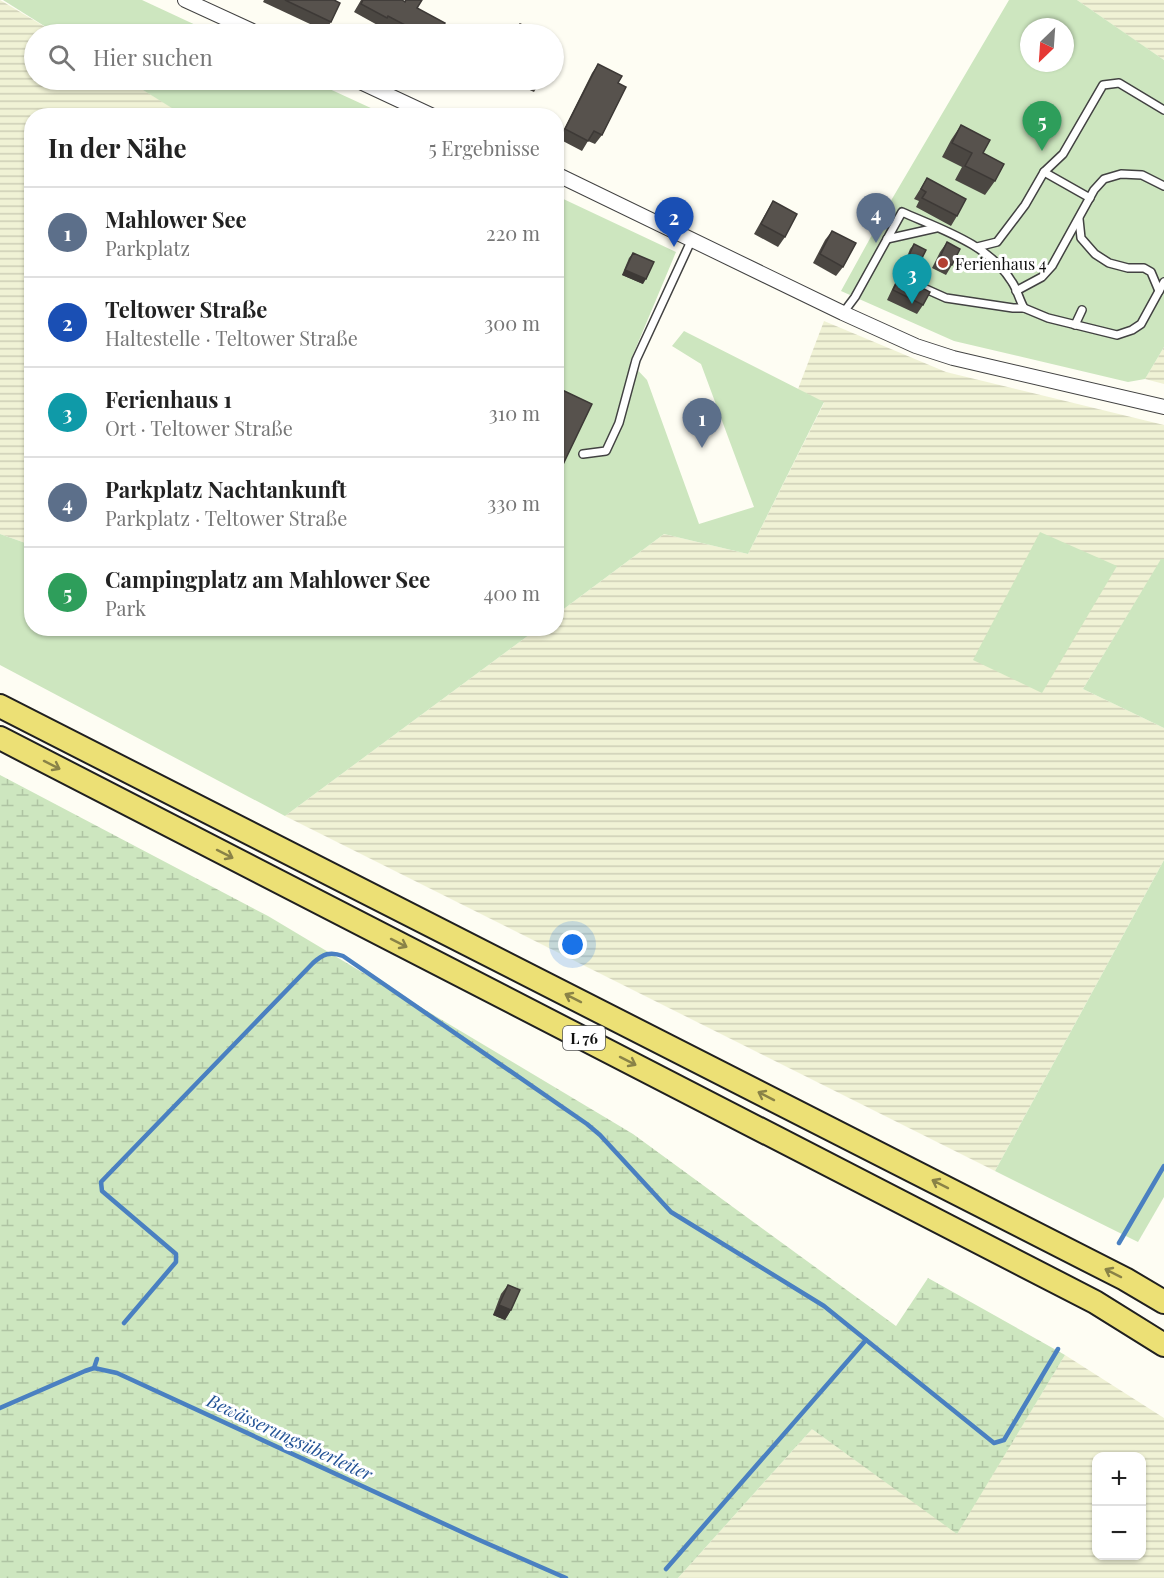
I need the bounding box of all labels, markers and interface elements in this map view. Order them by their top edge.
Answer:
north arrow [1020,18,1074,72]
search box [24,24,564,90]
icon: search [45,41,78,74]
text: Hier suchen [93,42,213,72]
pin: 5 [1022,102,1062,151]
text: In der Nähe [48,130,187,165]
text: 5 Ergebnisse [428,134,540,161]
pin: 4 [856,194,896,243]
pin: 2 [654,198,694,247]
text: Mahlower See [105,204,247,234]
text: 1 [64,219,71,246]
text: 220 m [486,219,540,246]
text: Parkplatz [105,234,190,261]
place label: Ferienhaus 4 [955,253,1047,274]
pin: 3 [892,254,932,304]
marker: Ferienhaus 4 [936,256,950,270]
text: Teltower Straße [105,294,267,324]
text: 2 [62,309,73,336]
text: 300 m [484,309,540,336]
text: Haltestelle · Teltower Straße [105,324,358,351]
text: Ferienhaus 1 [105,384,232,414]
pin: 1 [682,398,722,448]
text: 3 [63,399,72,426]
text: 310 m [489,399,540,426]
text: Ort · Teltower Straße [105,414,293,441]
text: Parkplatz Nachtankunft [105,474,347,504]
text: 4 [62,489,73,516]
text: 330 m [487,489,540,516]
text: Parkplatz · Teltower Straße [105,504,347,531]
text: Campingplatz am Mahlower See [105,564,430,594]
text: 5 [63,579,72,606]
text: 400 m [483,579,540,606]
text: Park [105,594,146,621]
one-way arrow [43,759,61,771]
one-way arrow [216,849,234,860]
your location [558,930,587,959]
one-way arrow [389,938,407,949]
one-way arrow [565,992,583,1003]
road number: L 76 [563,1026,605,1050]
one-way arrow [619,1055,636,1067]
one-way arrow [757,1090,775,1101]
one-way arrow [931,1178,949,1189]
one-way arrow [1105,1266,1123,1278]
water label: Bewässerungsüberleiter [203,1388,378,1486]
map controls [1092,1452,1146,1560]
button: + [1092,1452,1146,1506]
button: − [1092,1506,1146,1560]

